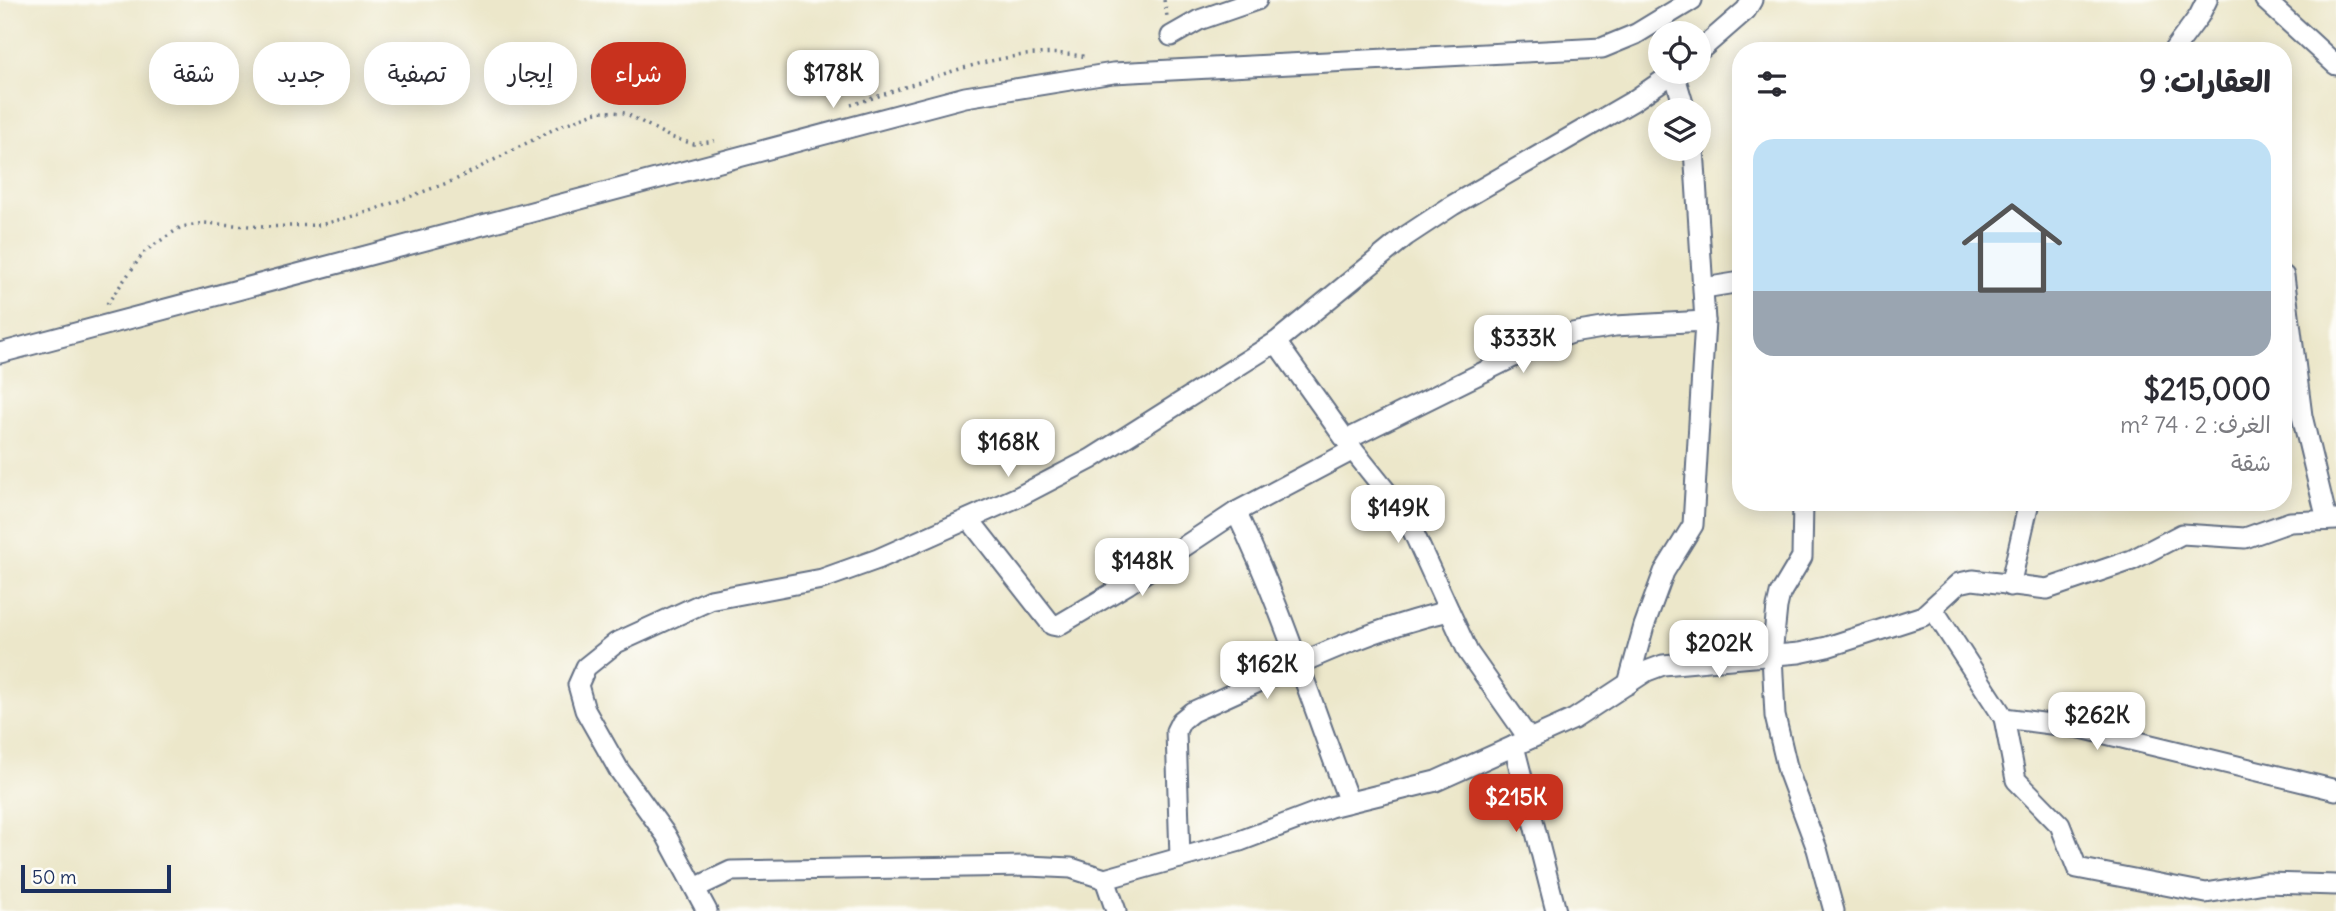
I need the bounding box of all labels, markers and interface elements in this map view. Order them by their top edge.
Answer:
map controls [1648,21,1711,161]
button: locate [1648,21,1711,84]
chip: شقة [149,42,239,105]
chip: جديد [253,42,350,105]
chip: تصفية [364,42,470,105]
chip: إيجار [484,42,577,105]
chip: شراء [591,42,686,105]
pin: $178K [784,50,882,110]
text: $178K [803,58,863,87]
text: العقارات: 9 [2139,62,2271,100]
icon: filters [1753,65,1791,103]
button: layers [1648,98,1711,161]
icon: home [1949,185,2075,311]
pin: $333K [1474,316,1572,375]
text: $333K [1490,323,1556,352]
text: $215,000 [2143,370,2271,408]
text: الغرف: 2 · 74 m² [2120,410,2271,439]
pin: $168K [959,420,1057,479]
text: $168K [977,427,1039,456]
text: شقة [2231,448,2271,477]
pin: $149K [1349,486,1447,545]
text: $149K [1367,493,1429,522]
pin: $148K [1093,538,1191,598]
text: $148K [1111,546,1173,575]
pin: $202K [1670,620,1768,680]
text: $202K [1685,628,1753,657]
pin: $162K [1218,642,1316,701]
text: $162K [1236,649,1298,678]
pin: $262K [2048,692,2146,752]
text: $262K [2064,700,2130,729]
pin: $215K [1467,774,1565,834]
text: $215K [1485,782,1547,811]
scale bar [21,862,172,894]
text: 50 m [32,865,77,889]

